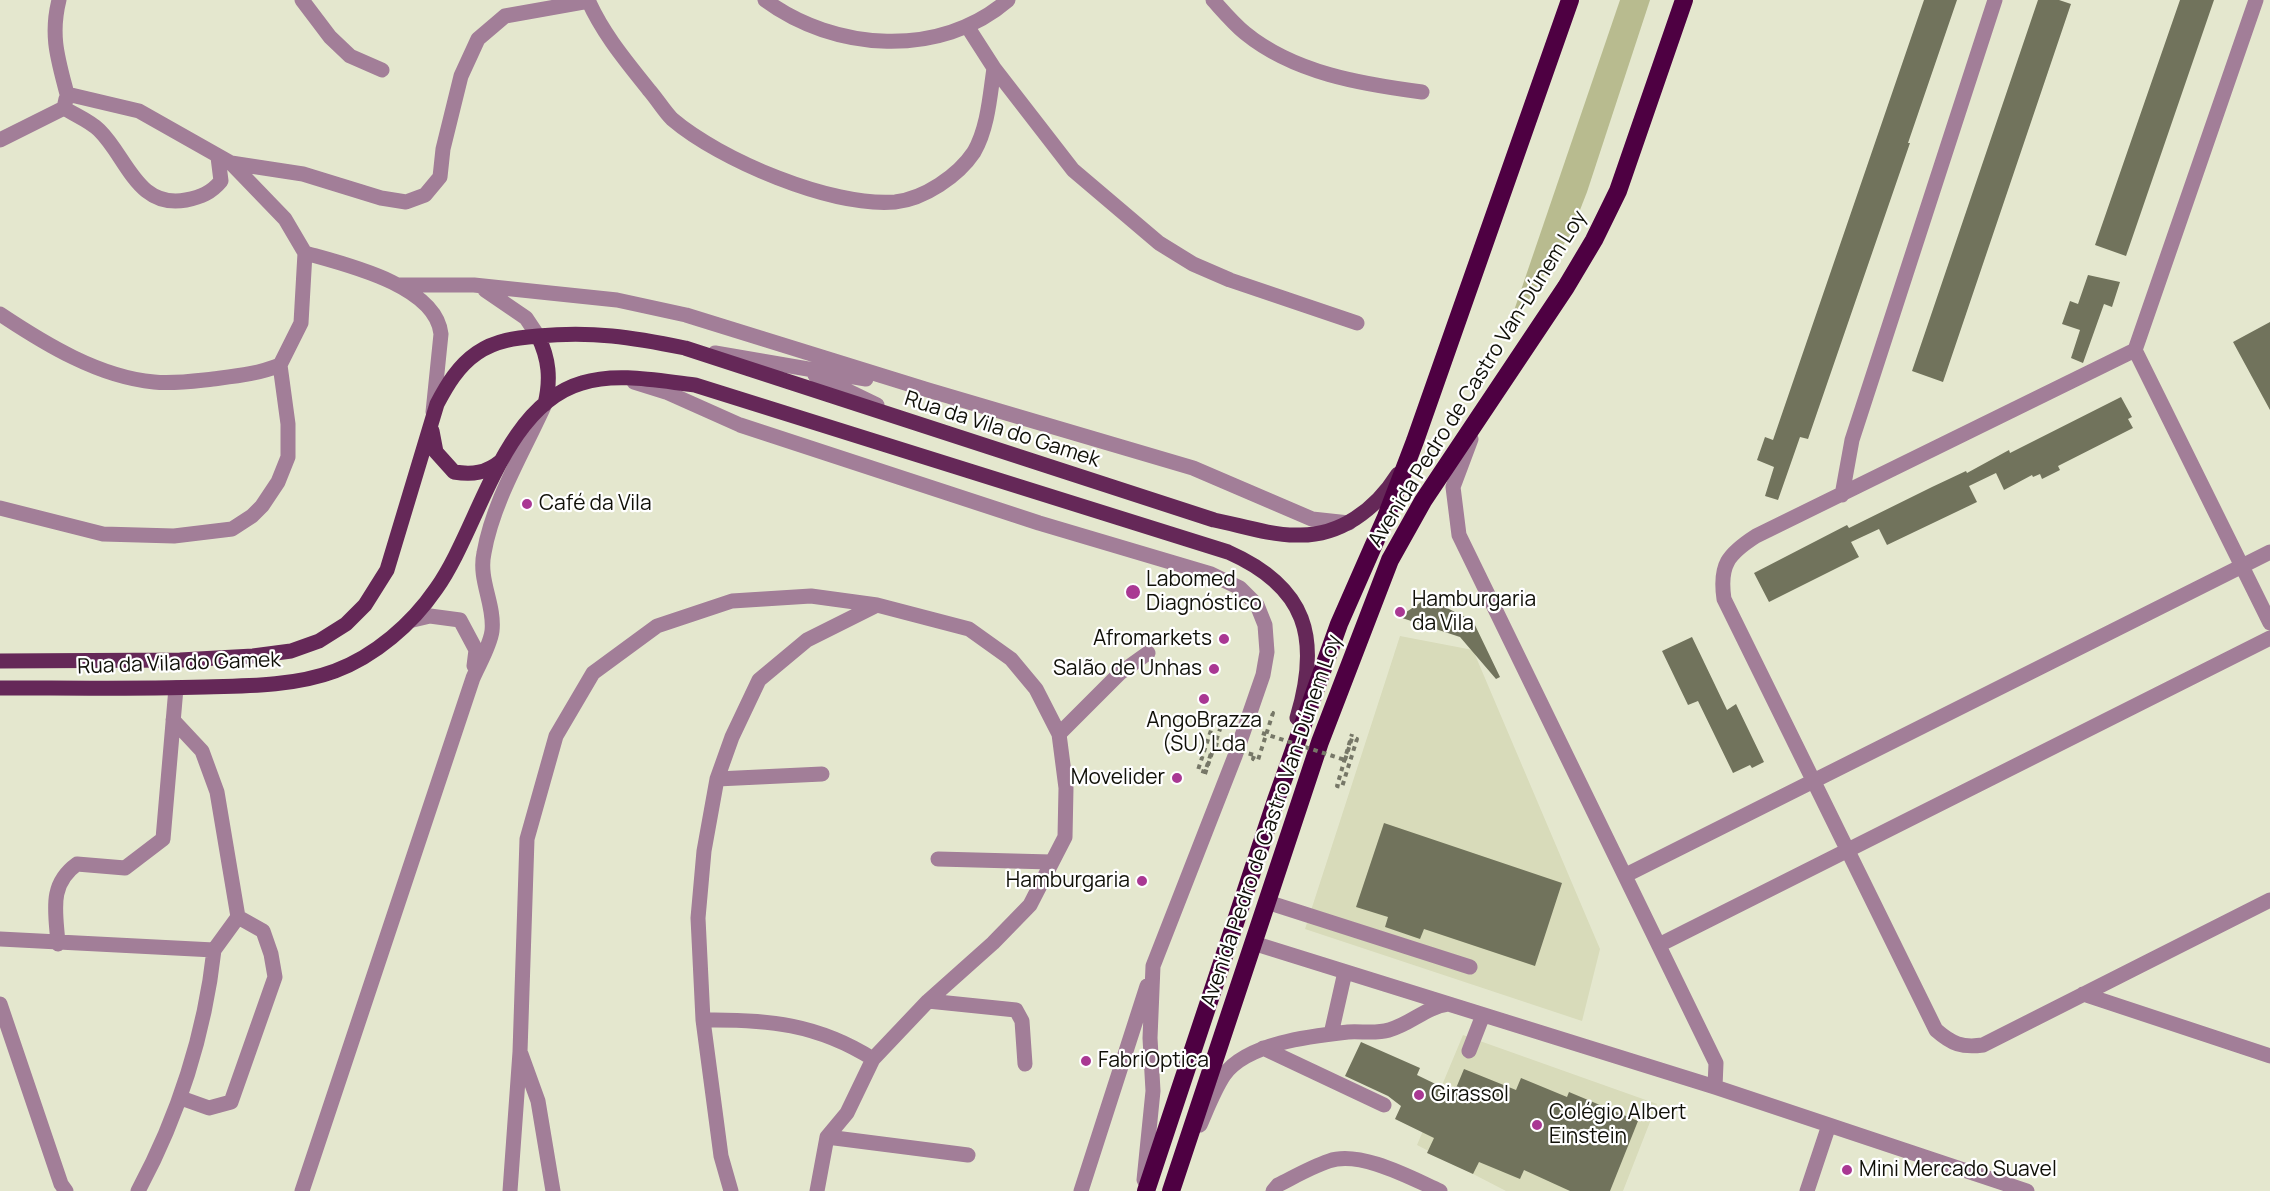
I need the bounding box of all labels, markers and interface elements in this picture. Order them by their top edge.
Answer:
street label: Avenida Pedro de Castro Van-Dúnem Loy [1363,206,1593,552]
street label: Rua da Vila do Gamek [901,387,1103,473]
place label: Café da Vila [539,491,652,517]
marker: Café da Vila [520,497,534,511]
place label: Labomed Diagnóstico [1146,567,1262,617]
marker: Labomed Diagnóstico [1124,583,1142,601]
place label: Hamburgaria da Vila [1412,587,1536,637]
marker: Hamburgaria da Vila [1393,605,1407,619]
place label: Afromarkets [1093,626,1212,652]
street label: Avenida Pedro de Castro Van-Dúnem Loy [1196,632,1348,1010]
marker: Afromarkets [1217,632,1231,646]
street label: Rua da Vila do Gamek [77,648,281,680]
place label: Salão de Unhas [1053,656,1202,682]
marker: Salão de Unhas [1207,662,1221,676]
marker: AngoBrazza (SU) Lda [1197,692,1211,706]
place label: AngoBrazza (SU) Lda [1146,708,1262,758]
place label: Movelider [1071,765,1165,791]
marker: Movelider [1170,771,1184,785]
place label: Hamburgaria [1006,868,1130,894]
marker: Hamburgaria [1135,874,1149,888]
place label: FabriOptica [1098,1048,1209,1074]
marker: FabriOptica [1079,1054,1093,1068]
place label: Girassol [1431,1082,1509,1108]
marker: Girassol [1412,1088,1426,1102]
place label: Colégio Albert Einstein [1549,1100,1686,1150]
marker: Colégio Albert Einstein [1530,1118,1544,1132]
place label: Mini Mercado Suavel [1859,1157,2057,1183]
marker: Mini Mercado Suavel [1840,1163,1854,1177]

